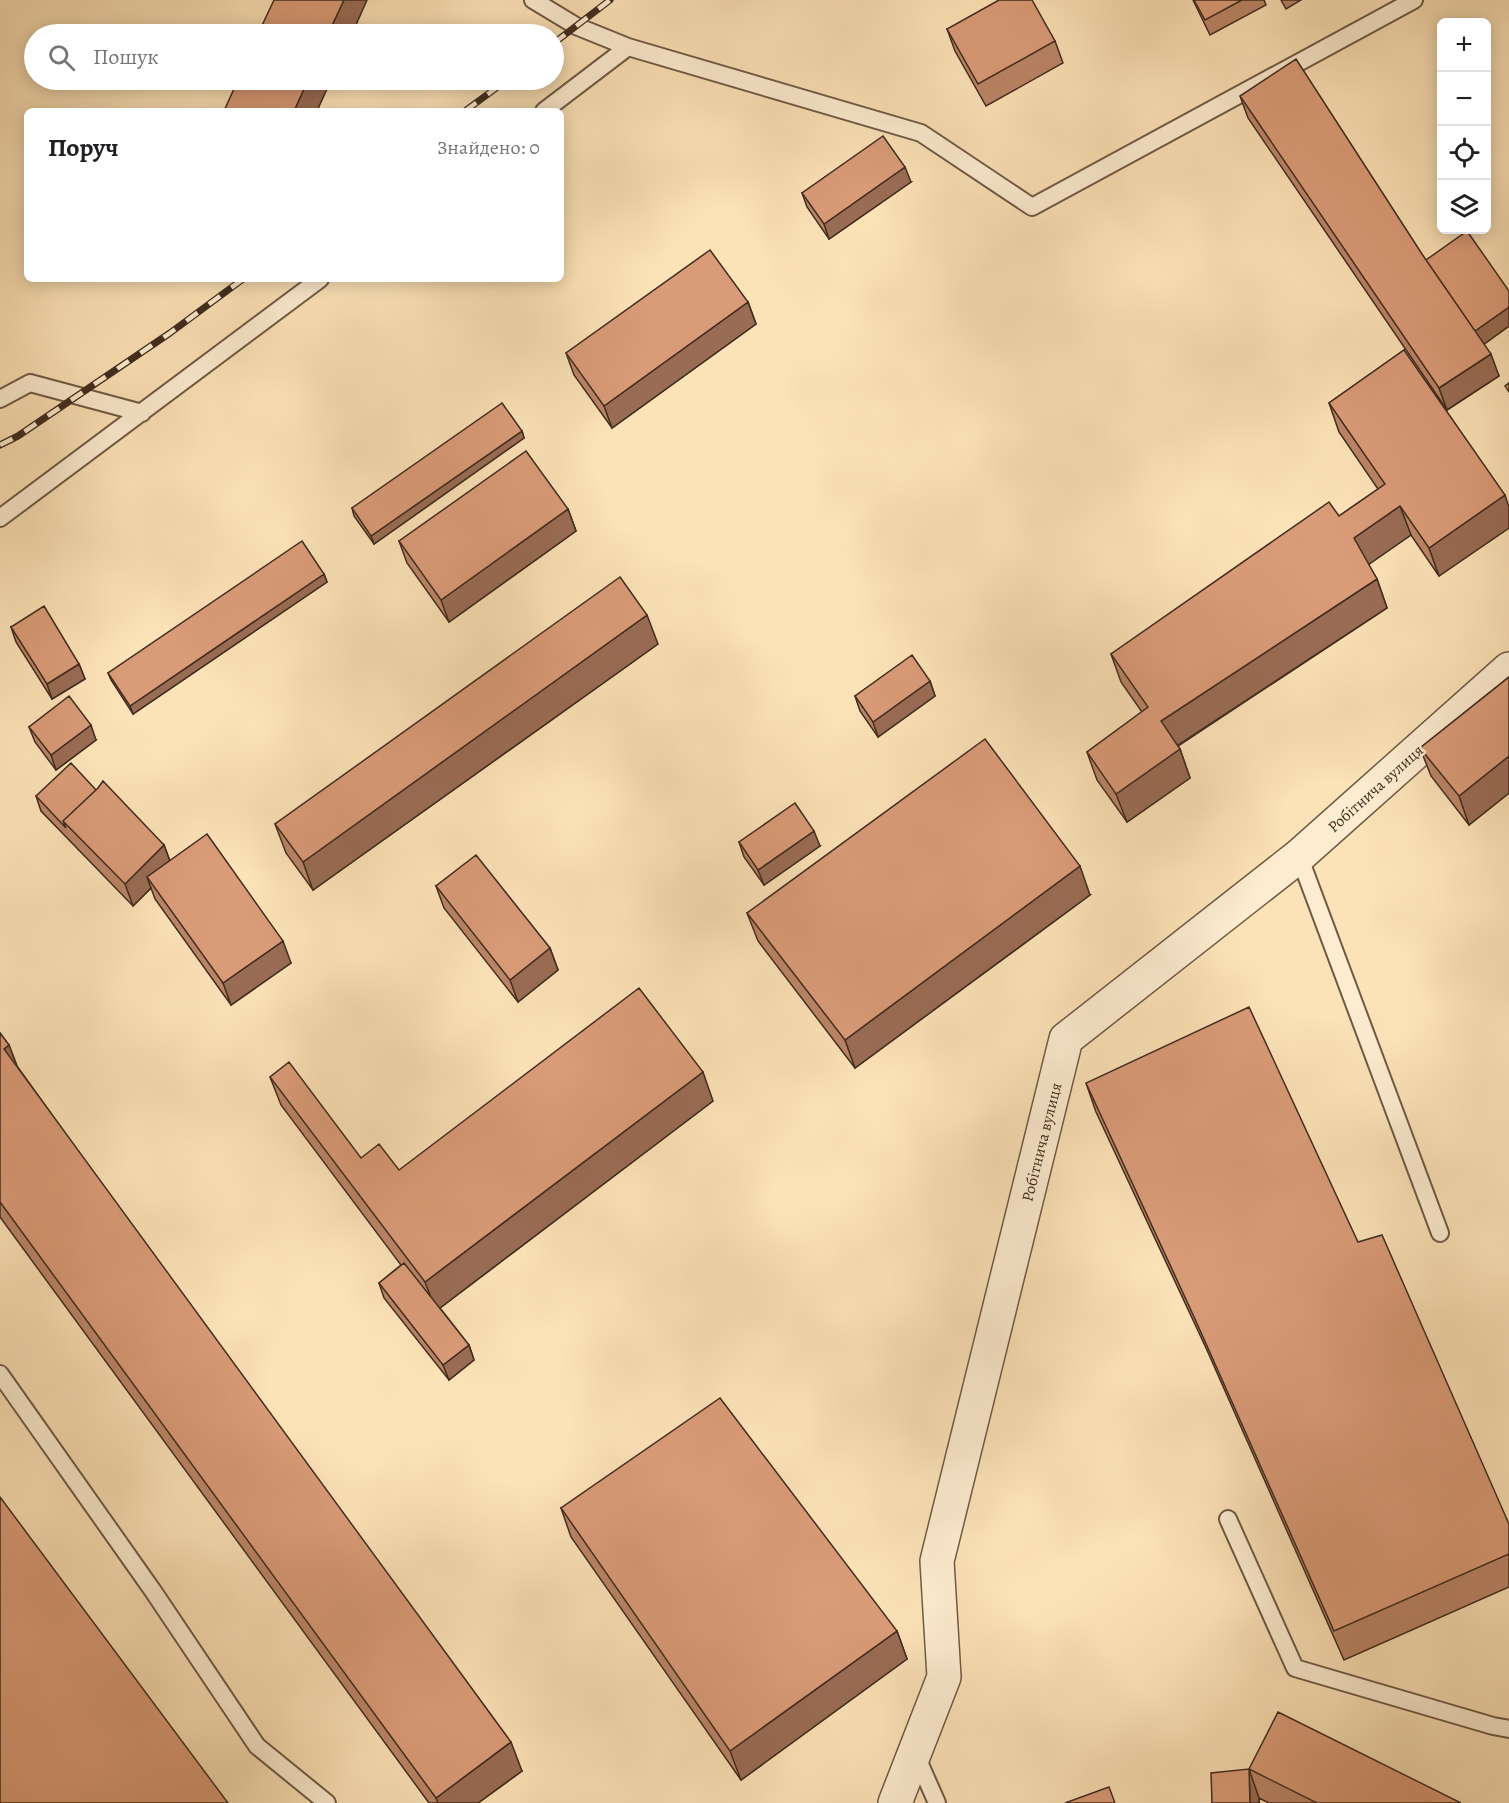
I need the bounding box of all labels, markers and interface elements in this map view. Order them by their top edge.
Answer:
map controls [1437,18,1491,234]
button: + [1437,18,1491,72]
search box [24,24,564,90]
icon: search [45,41,78,74]
text: Пошук [93,42,159,72]
button: − [1437,72,1491,126]
button: locate [1437,126,1491,180]
text: Поруч [48,130,119,165]
text: Знайдено: 0 [437,134,540,161]
button: layers [1437,180,1491,234]
street label: Робітнича вулиця [1323,740,1429,838]
street label: Робітнича вулиця [1017,1080,1067,1204]

